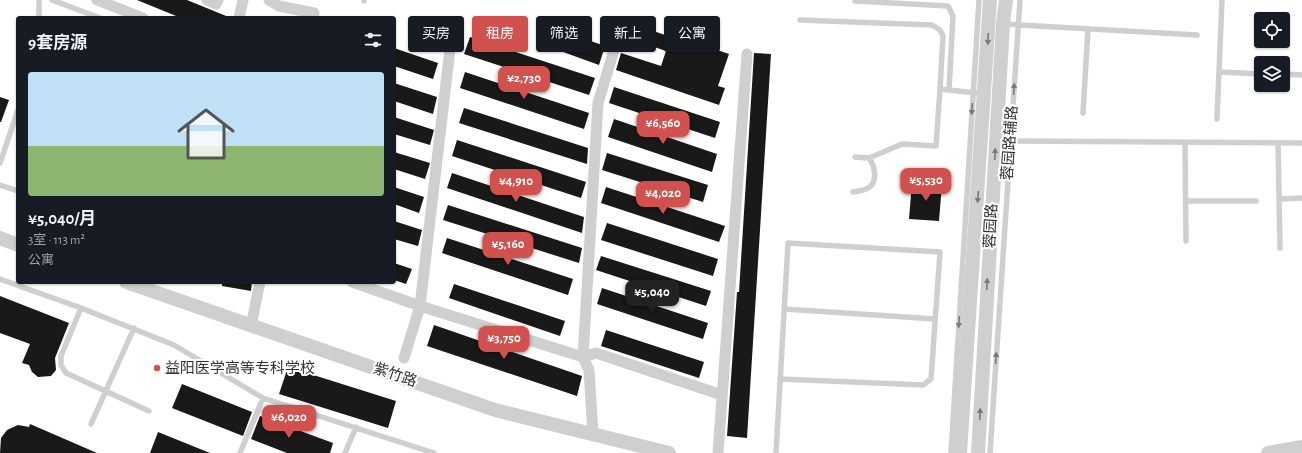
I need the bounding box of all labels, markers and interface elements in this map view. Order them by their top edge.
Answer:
map controls [1254,12,1290,92]
button: locate [1254,12,1290,48]
chip: 买房 [408,16,464,52]
chip: 租房 [472,16,528,52]
chip: 筛选 [536,16,592,52]
chip: 新上 [600,16,656,52]
chip: 公寓 [664,16,720,52]
icon: filters [362,29,384,51]
one-way arrow [984,33,991,45]
text: 9套房源 [28,34,87,51]
button: layers [1254,56,1290,92]
pin: ¥2,730 [491,66,557,100]
text: ¥2,730 [507,72,541,85]
one-way arrow [1010,83,1017,95]
icon: home [170,98,242,170]
one-way arrow [969,103,976,115]
street label: 蓉园路辅路 [999,105,1020,181]
pin: ¥6,560 [630,111,696,145]
text: ¥6,560 [646,117,680,130]
one-way arrow [992,147,998,160]
pin: ¥5,530 [893,168,959,202]
pin: ¥4,910 [483,169,549,203]
text: ¥5,530 [909,174,943,187]
text: ¥4,910 [499,175,533,188]
pin: ¥4,020 [630,181,696,215]
text: ¥4,020 [645,187,681,200]
one-way arrow [974,191,981,203]
street label: 蓉园路 [981,203,1000,249]
text: ¥5,040/月 [28,210,96,227]
pin: ¥5,160 [475,232,541,266]
text: 3室 · 113 m² [28,234,85,247]
text: ¥5,160 [491,238,525,251]
text: 公寓 [28,254,54,267]
one-way arrow [984,278,991,290]
pin: ¥5,040 [619,280,685,314]
text: ¥5,040 [634,286,670,299]
one-way arrow [956,316,963,328]
pin: ¥3,750 [471,326,537,360]
text: ¥3,750 [487,332,521,345]
one-way arrow [993,352,1000,364]
place label: 益阳医学高等专科学校 [165,359,315,376]
street label: 紫竹路 [371,360,419,389]
marker: 益阳医学高等专科学校 [152,363,162,373]
pin: ¥6,020 [256,405,322,439]
one-way arrow [977,408,984,420]
text: ¥6,020 [271,411,307,424]

